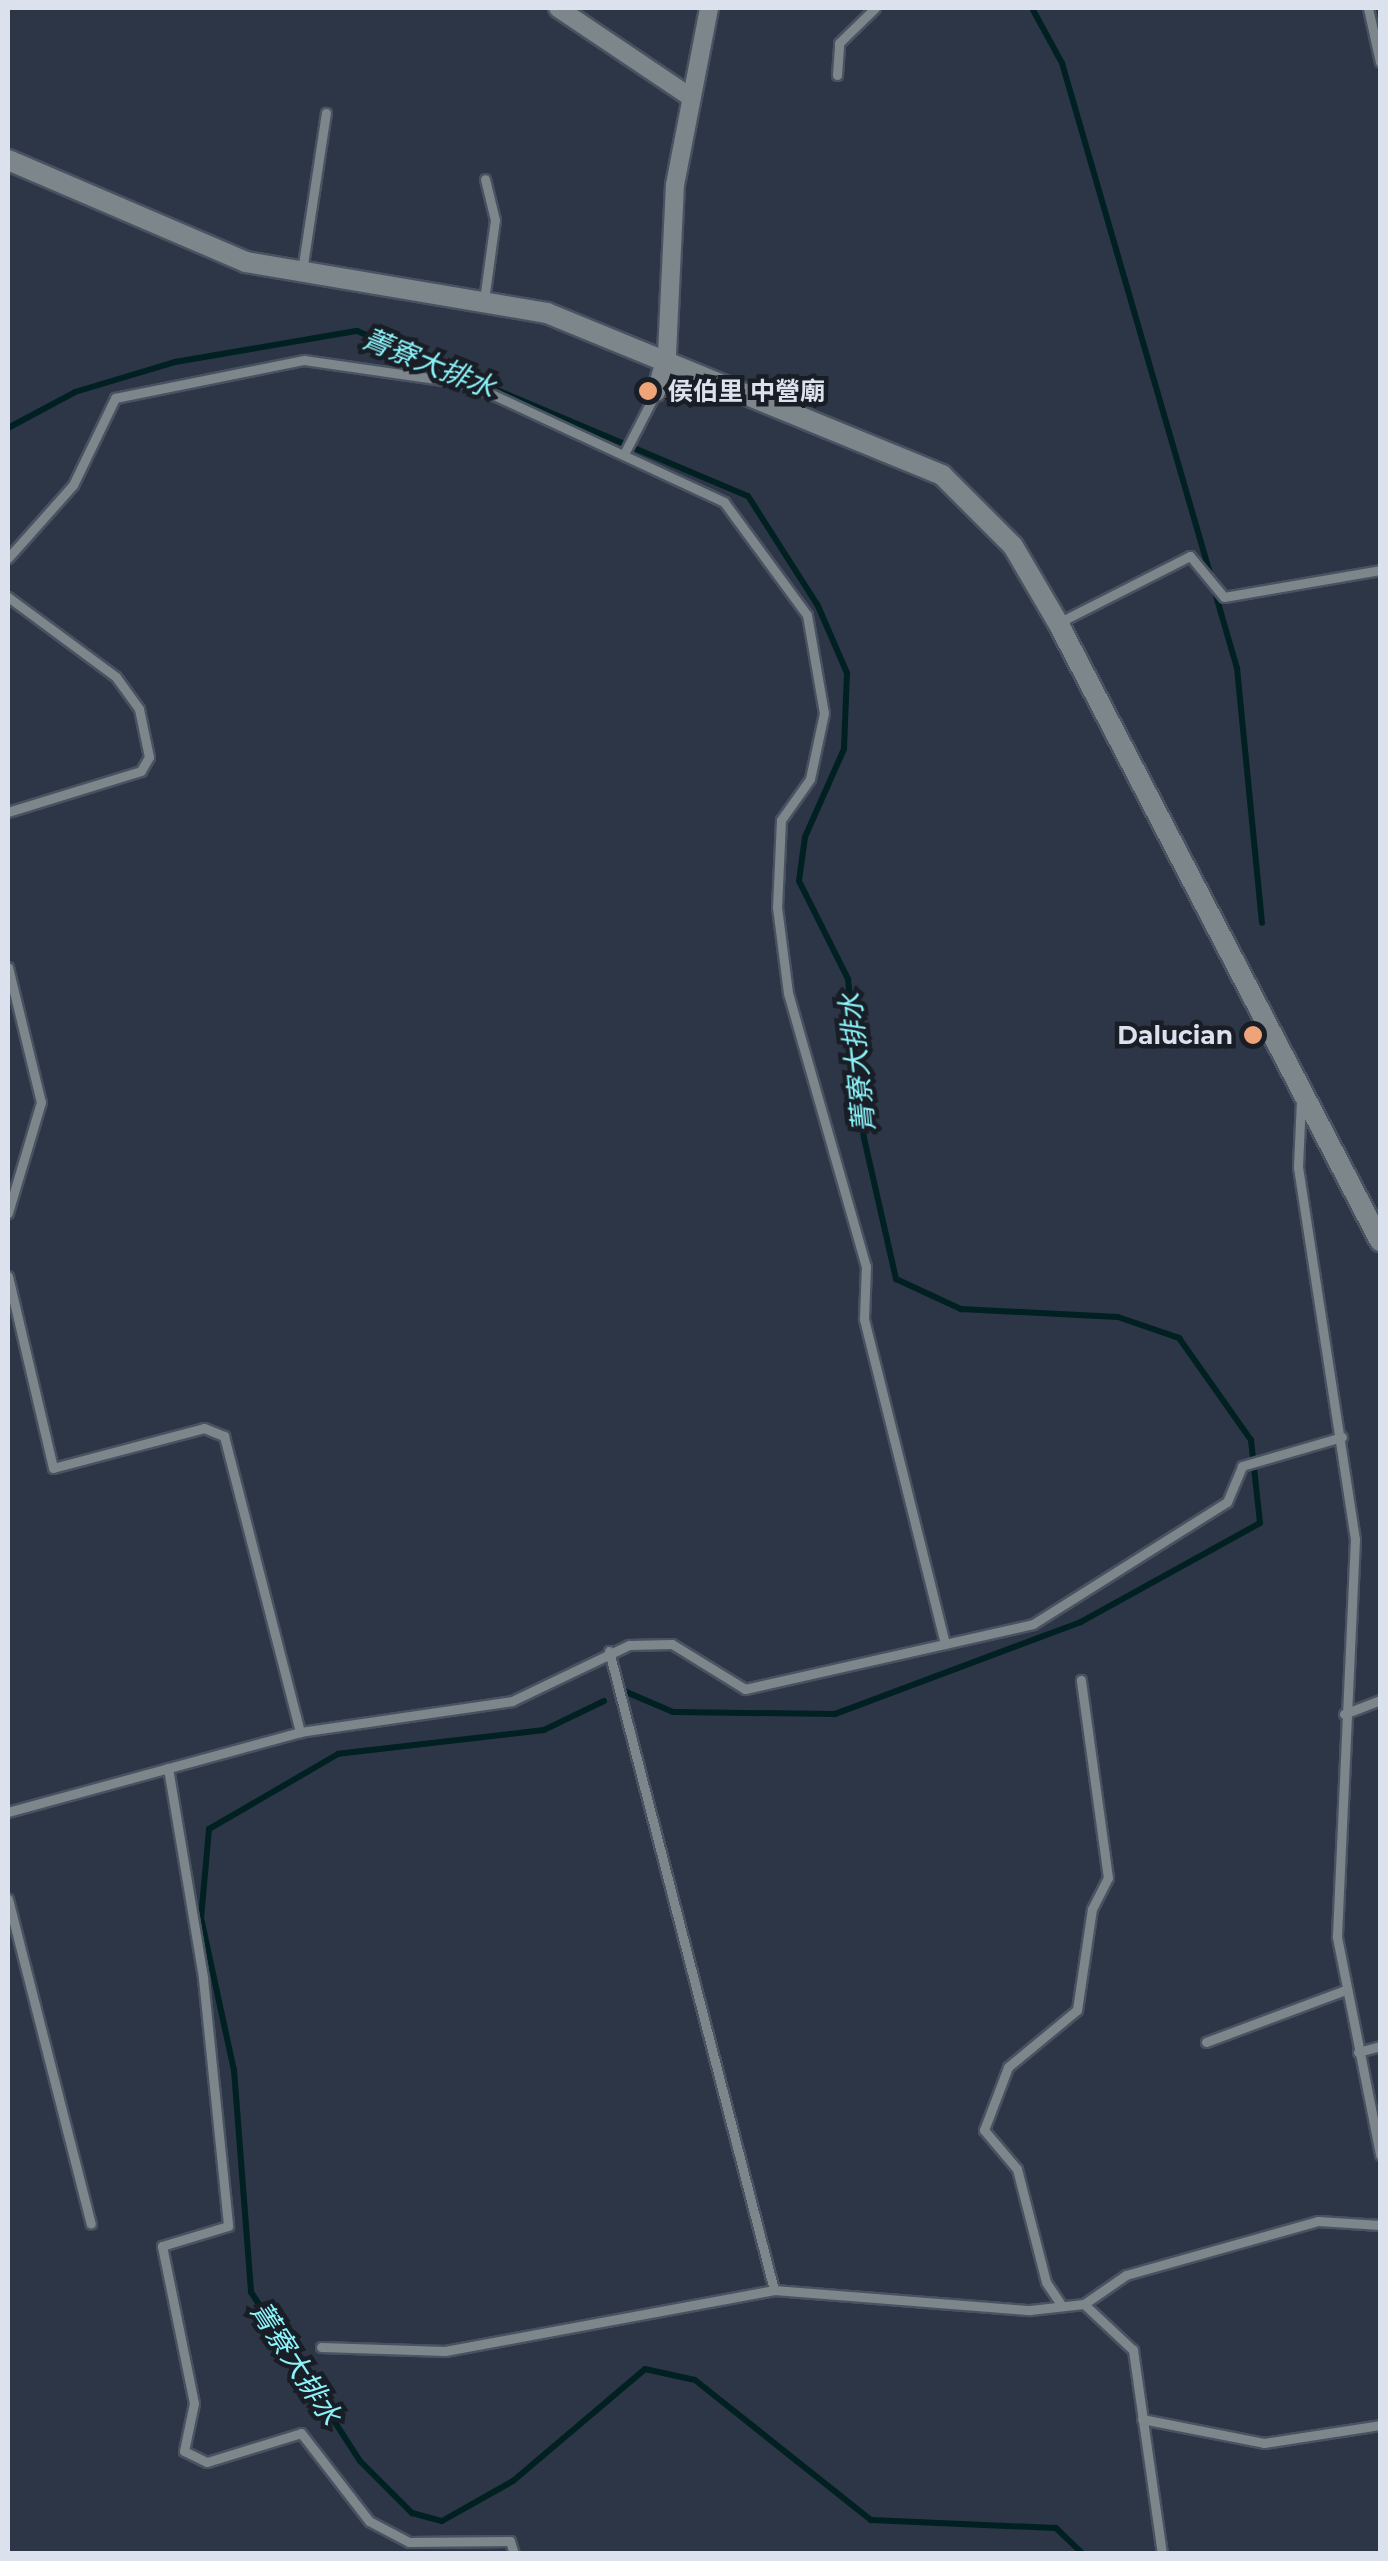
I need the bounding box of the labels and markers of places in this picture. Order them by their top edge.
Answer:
place label: 侯伯里 中營廟 [668,376,825,406]
marker: 侯伯里 中營廟 [637,380,659,402]
place label: Dalucian [1117,1020,1233,1050]
marker: Dalucian [1242,1024,1264,1046]

